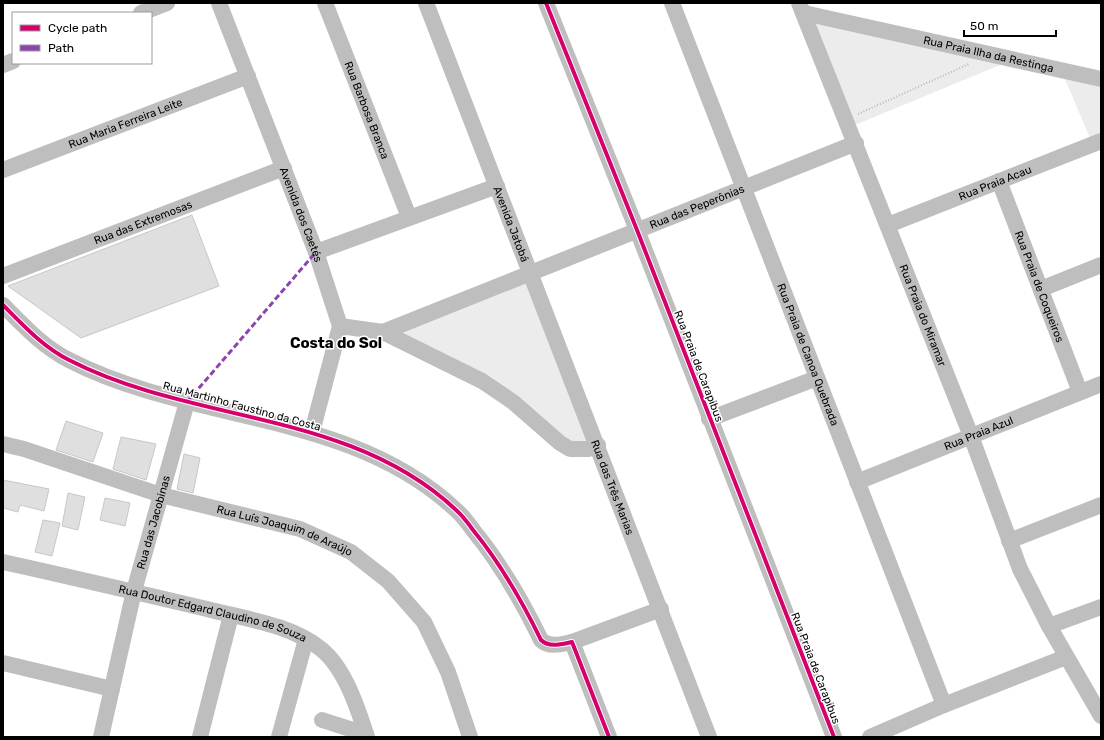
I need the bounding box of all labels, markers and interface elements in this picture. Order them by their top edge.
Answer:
legend [12,12,152,64]
scale bar [964,12,1056,38]
text: 50 m [970,19,998,33]
text: Cycle path [48,21,107,35]
street label: Rua Praia Ilha da Restinga [922,34,1055,75]
text: Path [48,41,74,55]
street label: Rua Barbosa Branca [342,60,392,161]
street label: Rua Maria Ferreira Leite [67,96,184,151]
street label: Rua Praia Acau [957,163,1033,203]
street label: Avenida dos Caetés [277,165,325,264]
street label: Rua das Peperônias [648,182,747,232]
street label: Avenida Jatobá [490,185,531,264]
street label: Rua das Extremosas [92,198,195,247]
street label: Rua Praia de Coqueiros [1012,229,1066,345]
street label: Rua Praia do Miramar [897,263,949,369]
street label: Rua Praia de Canoa Quebrada [774,282,841,428]
street label: Rua Praia de Carapibus [671,309,726,424]
district label: Costa do Sol [290,334,382,352]
street label: Rua Martinho Faustino da Costa [162,379,322,434]
street label: Rua Praia Azul [942,414,1015,453]
street label: Rua das Três Marias [588,438,637,537]
street label: Rua das Jacobinas [134,474,173,571]
street label: Rua Luís Joaquim de Araújo [215,503,354,559]
street label: Rua Doutor Edgard Claudino de Souza [117,583,309,645]
street label: Rua Praia de Carapibus [788,611,843,726]

